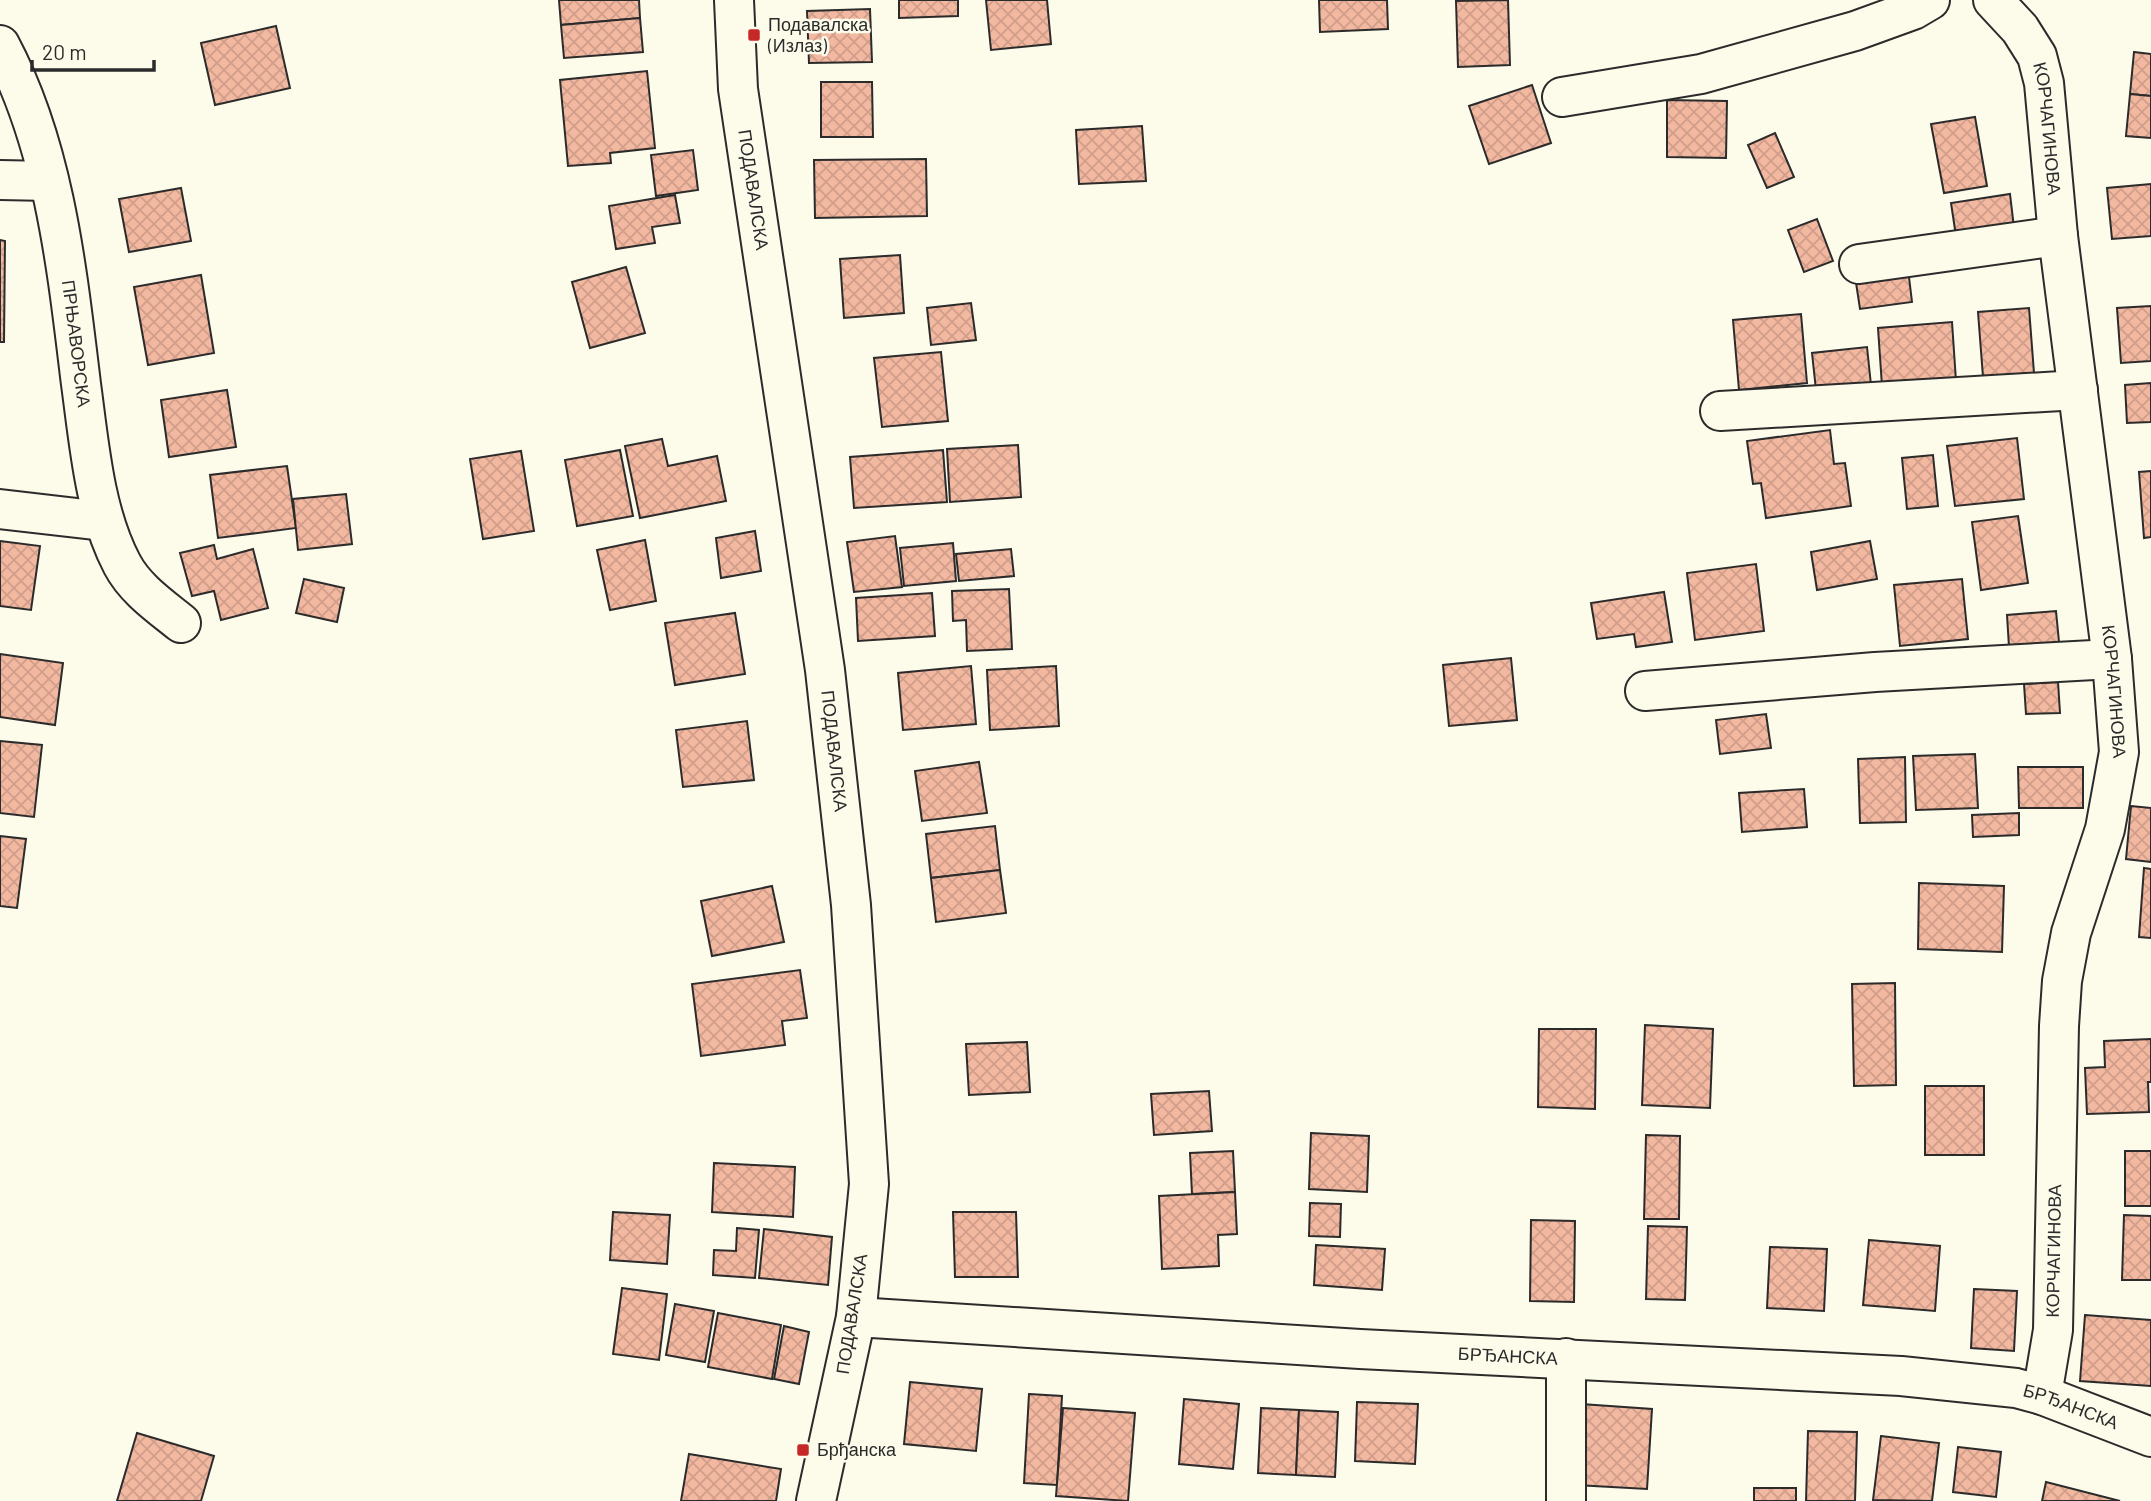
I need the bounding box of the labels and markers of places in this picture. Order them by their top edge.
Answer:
place label: Подавалска (Излаз) [767,13,869,56]
marker: Подавалска (Излаз) [746,27,762,43]
place label: Брђанска [817,1438,897,1460]
marker: Брђанска [795,1442,811,1458]

